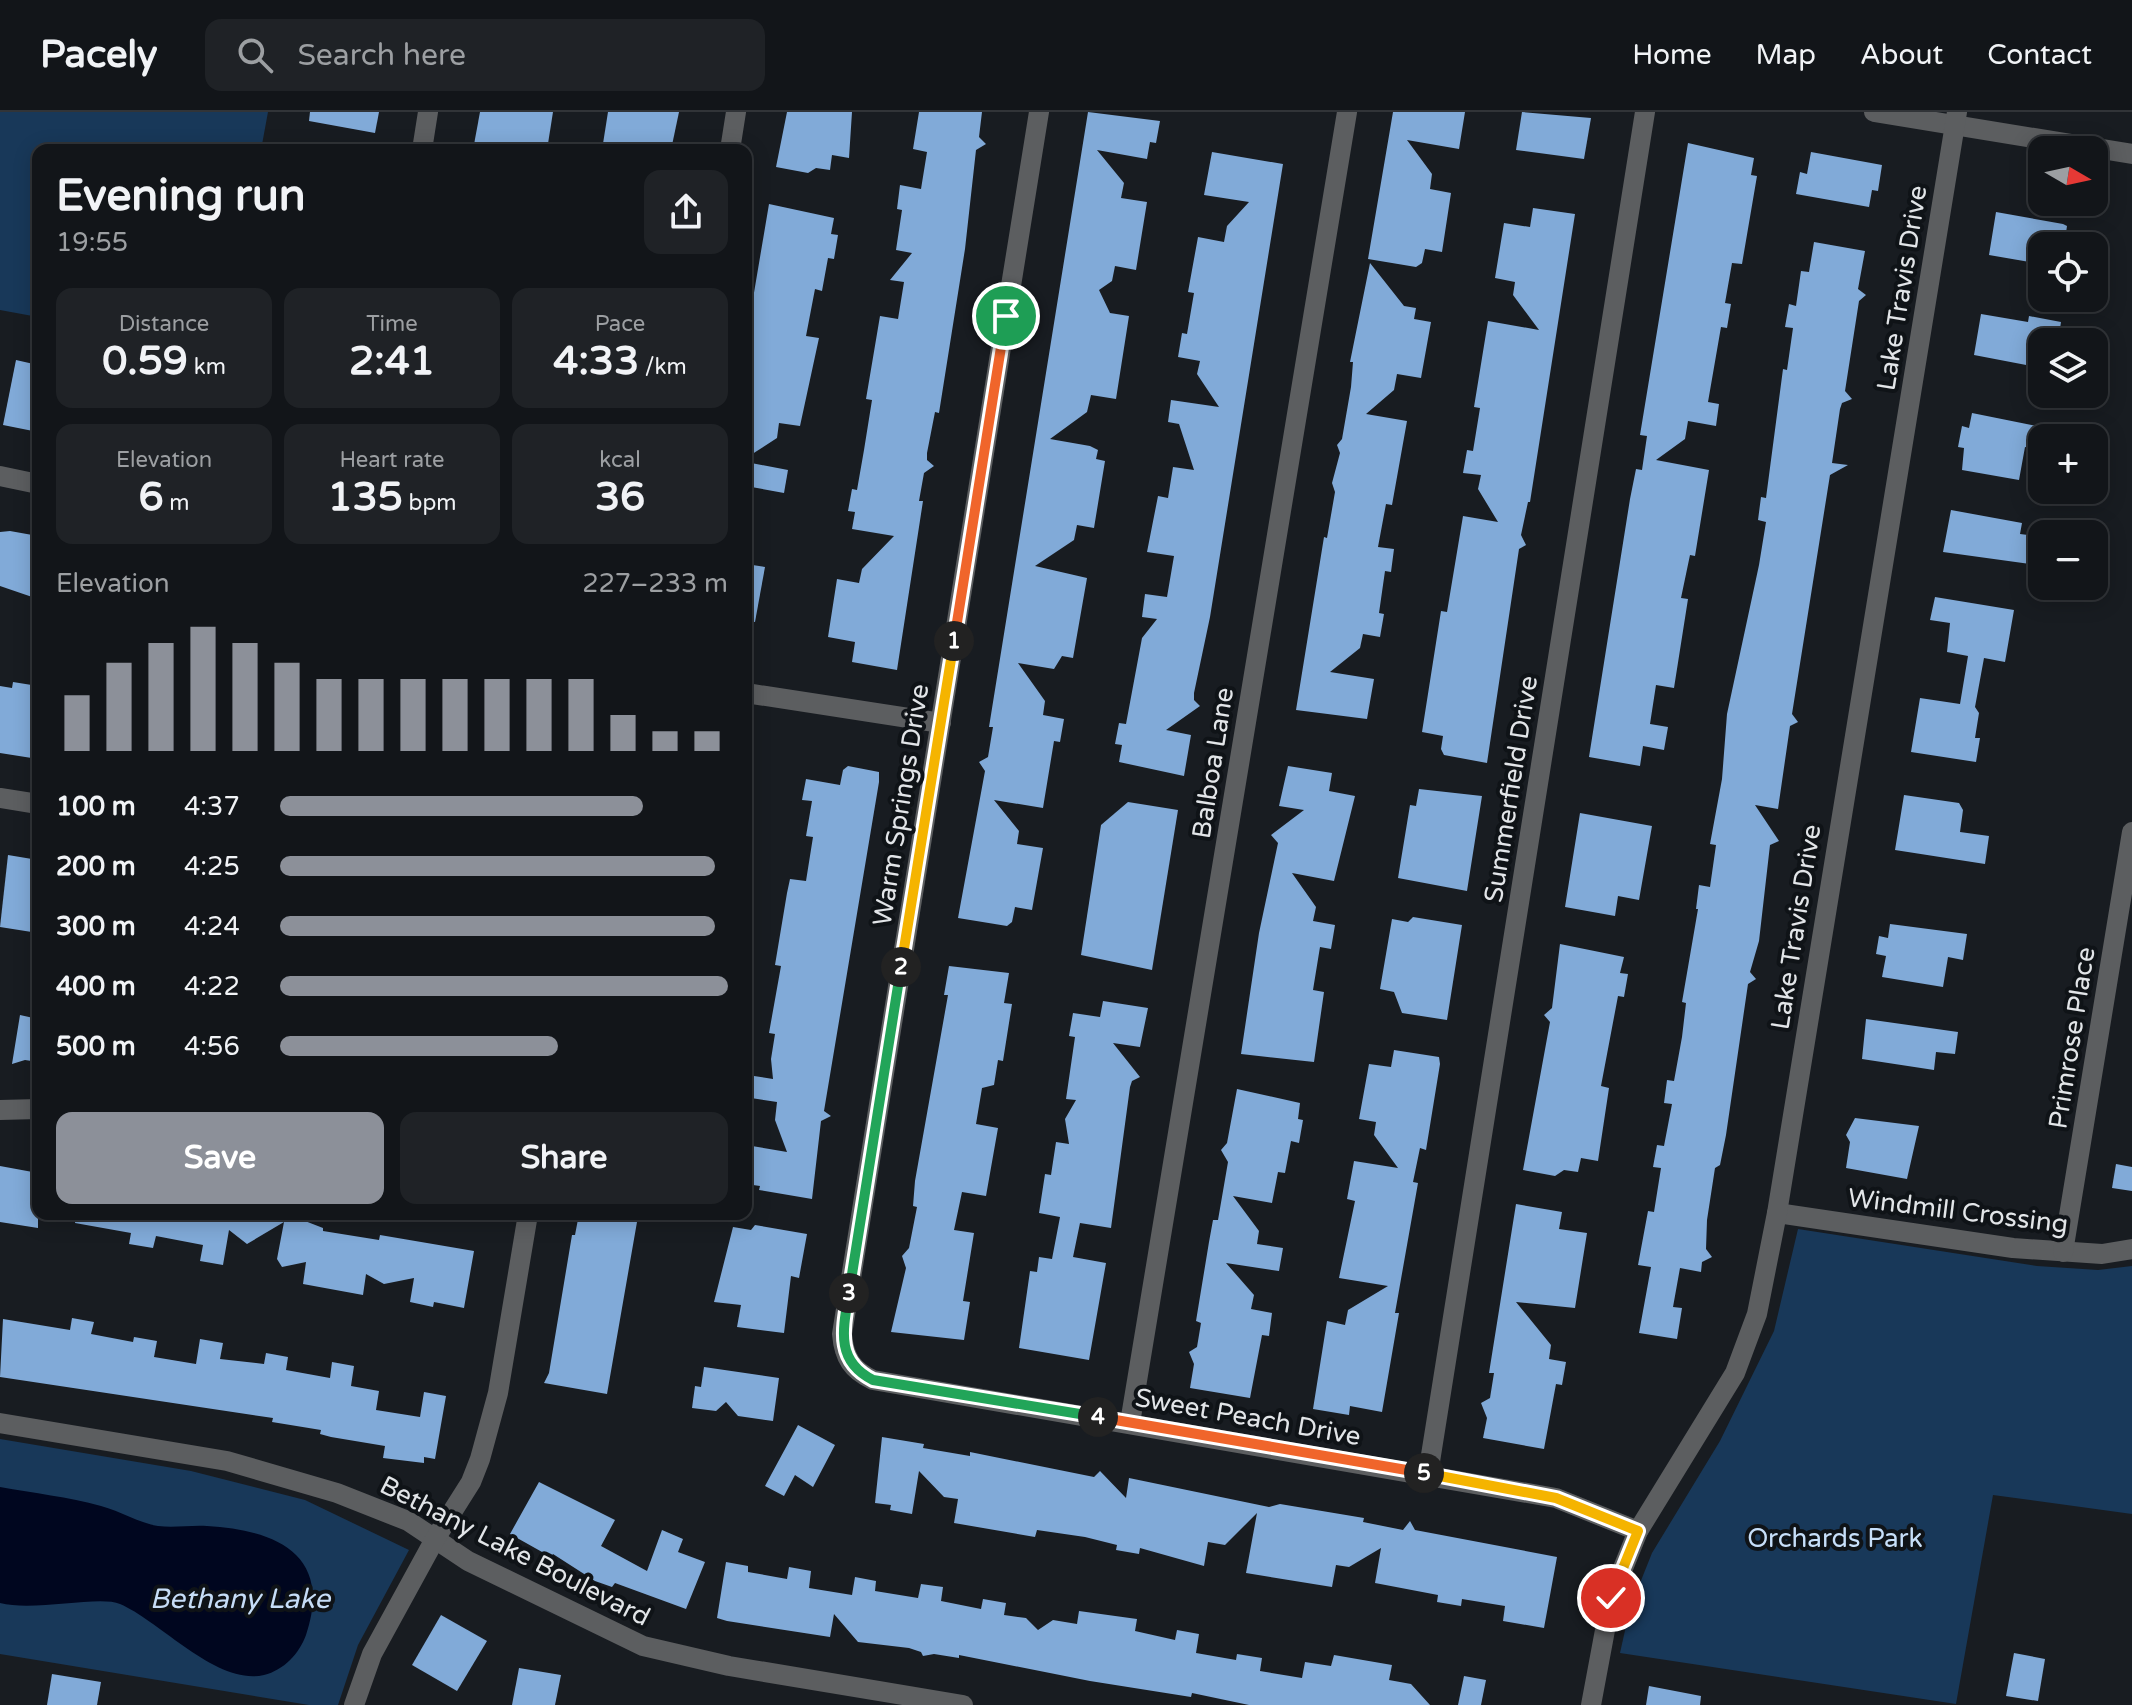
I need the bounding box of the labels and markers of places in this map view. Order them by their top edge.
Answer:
pin [972,282,1040,350]
pin: 1 [934,621,974,661]
pin: 2 [881,947,921,987]
pin: 3 [829,1273,869,1313]
pin: 4 [1078,1397,1118,1437]
pin: 5 [1404,1453,1444,1493]
pin [1577,1564,1645,1632]

